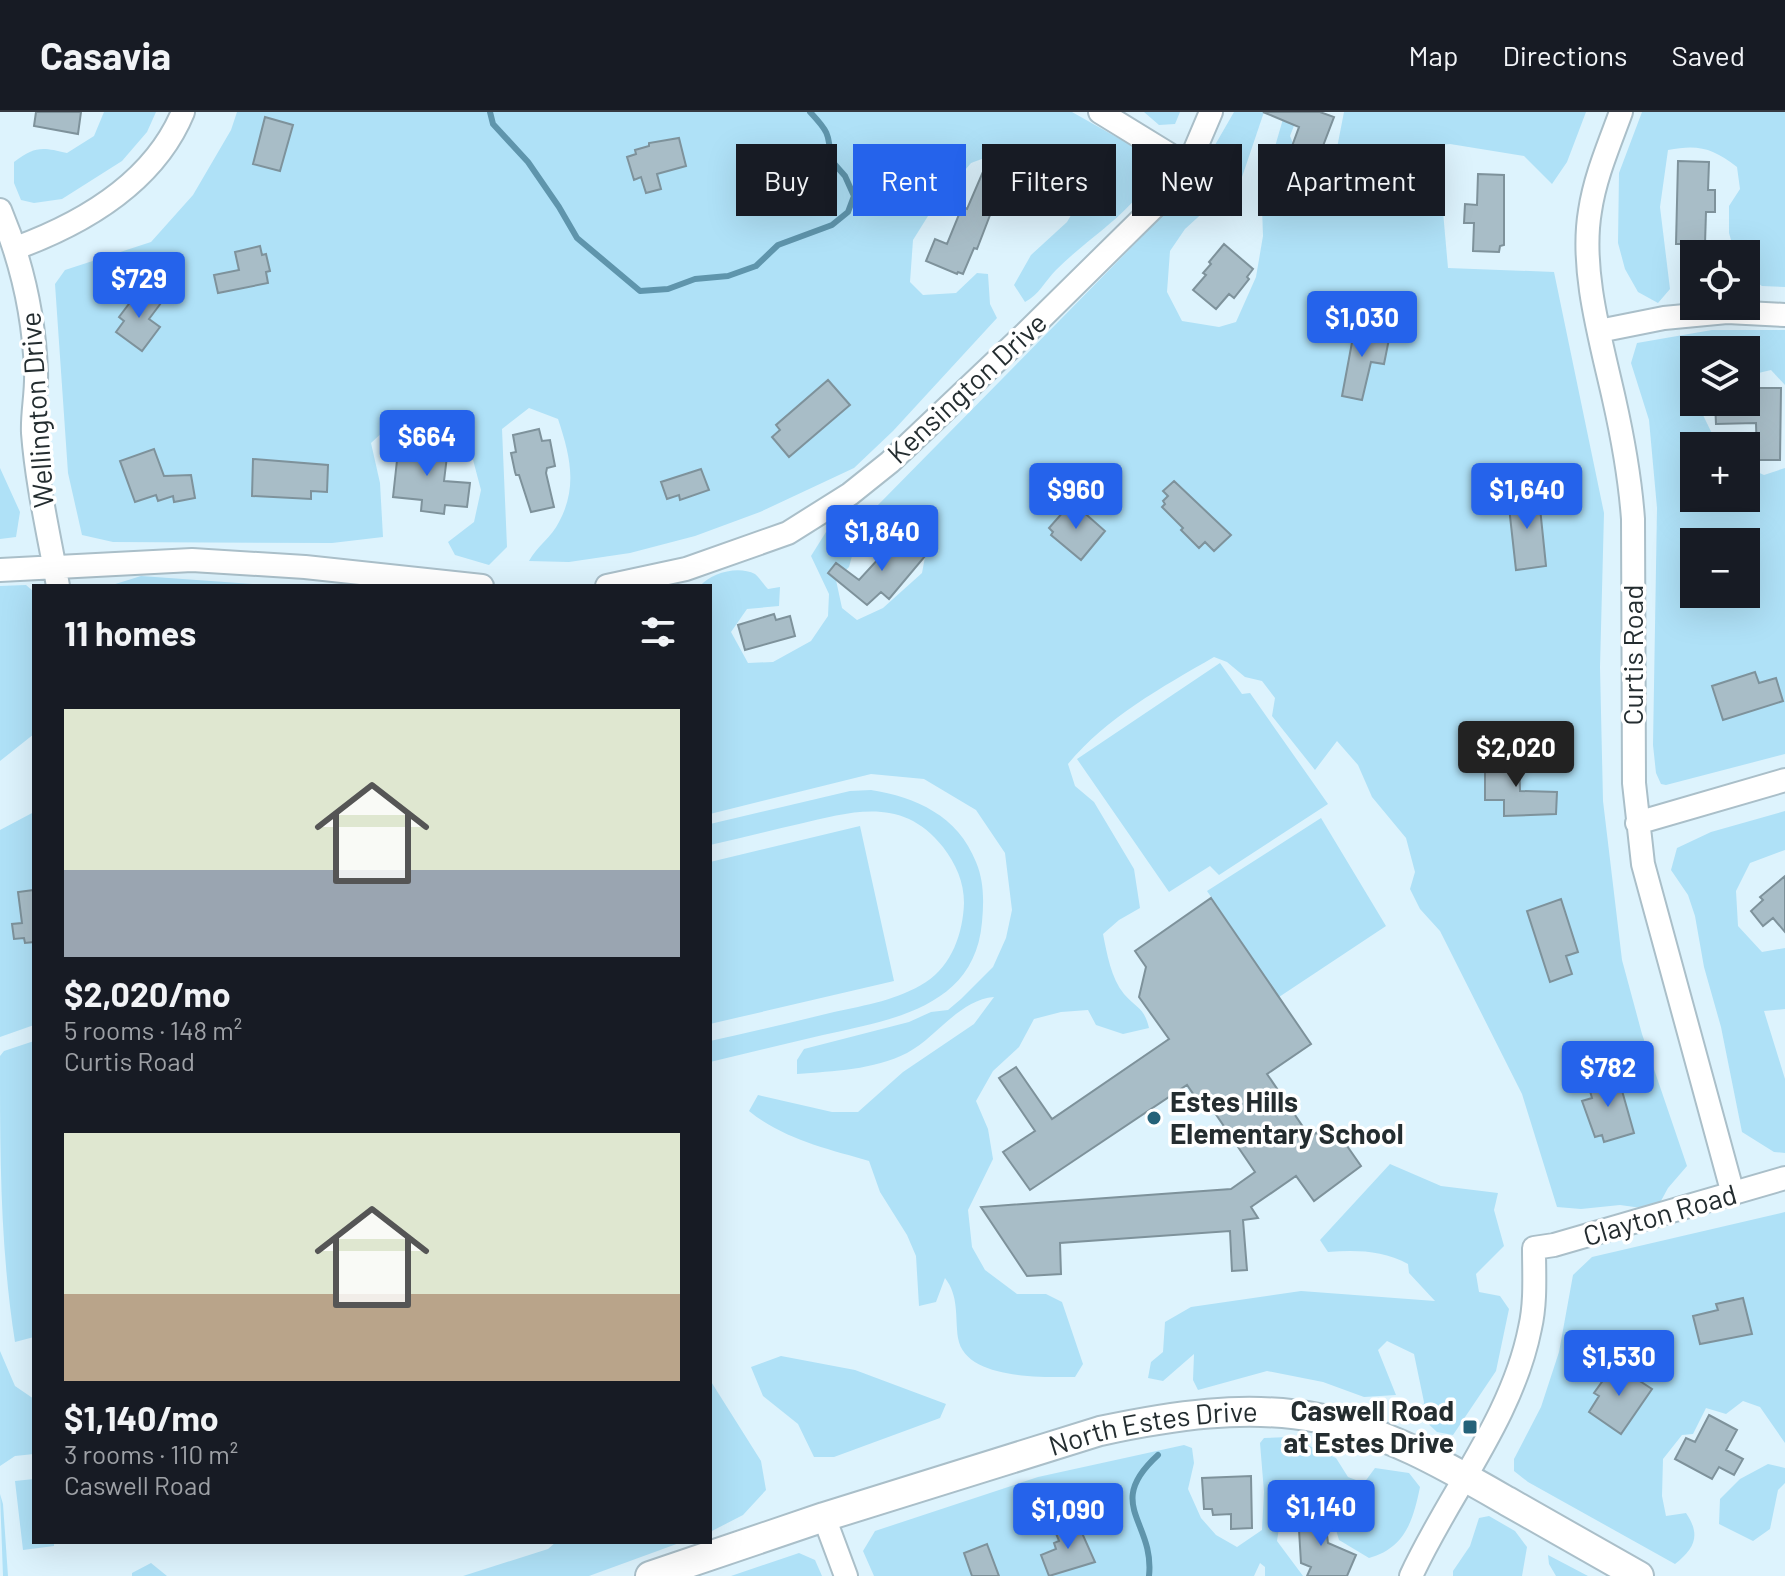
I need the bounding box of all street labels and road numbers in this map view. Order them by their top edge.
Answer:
street label: Kensington Drive [880,305,1053,470]
street label: Wellington Drive [12,311,60,509]
street label: Curtis Road [1615,585,1649,725]
street label: Clayton Road [1579,1176,1740,1252]
street label: North Estes Drive [1044,1394,1258,1462]

